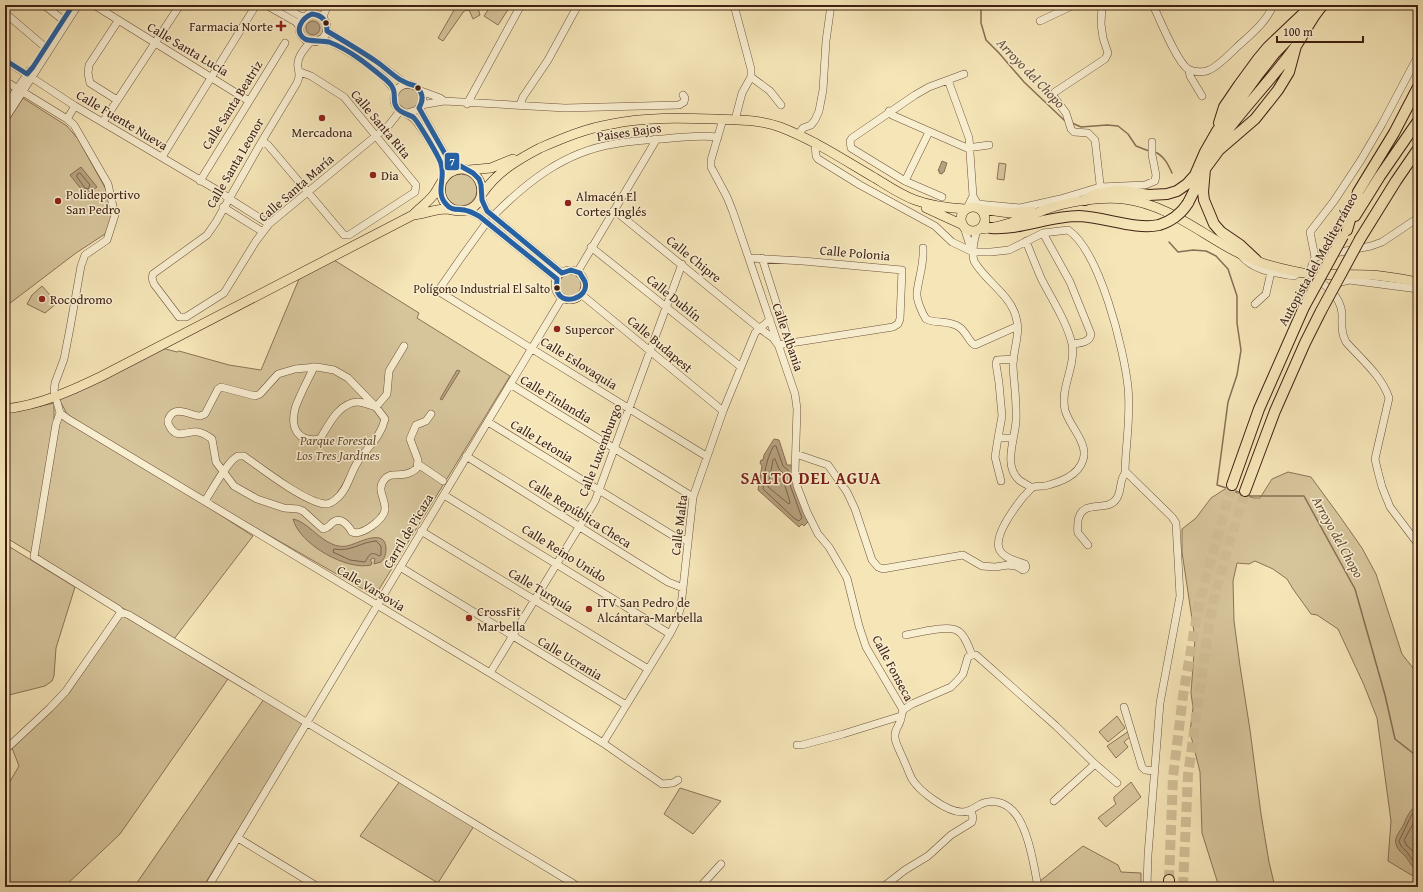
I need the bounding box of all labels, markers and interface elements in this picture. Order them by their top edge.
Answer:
street label: Calle Santa Lucía [144,17,233,81]
place label: Farmacia Norte [189,17,273,36]
unlabelled marker [321,18,331,28]
scale bar [1277,18,1363,44]
marker: Farmacia Norte [276,21,286,31]
text: 100 m [1283,23,1313,40]
water label: Arroyo del Chopo [992,33,1070,113]
street label: Calle Santa Beatriz [197,57,267,153]
unlabelled marker [413,83,423,93]
street label: Calle Fuente Nueva [73,85,172,155]
street label: Calle Santa Rita [346,85,416,163]
marker: Mercadona [317,113,327,123]
street label: Calle Santa Leonor [201,114,269,212]
street label: Paises Bajos [596,118,662,146]
place label: Mercadona [292,123,353,142]
street label: Calle Santa María [254,149,339,226]
line badge: 7 [444,152,460,171]
text: 7 [449,153,455,169]
place label: Dia [381,166,400,185]
marker: Dia [368,170,378,180]
place label: Polideportivo San Pedro [66,185,140,219]
place label: Almacén El Cortes Inglés [576,187,646,221]
street label: Autopista del Mediterráneo [1273,188,1363,329]
marker: Polideportivo San Pedro [53,196,63,206]
marker: Almacén El Cortes Inglés [563,198,573,208]
street label: Calle Chipre [662,231,726,287]
street label: Calle Polonia [819,240,892,266]
street label: Calle Dublín [642,270,706,327]
place label: Polígono Industrial El Salto [413,280,550,297]
marker: Polígono Industrial El Salto [552,283,562,293]
place label: Rocodromo [50,290,113,309]
marker: Rocodromo [37,294,47,304]
street label: Calle Albania [767,300,809,374]
street label: Calle Budapest [623,311,697,377]
place label: Supercor [565,320,615,339]
marker: Supercor [552,324,562,334]
street label: Calle Eslovaquia [537,332,622,395]
street label: Calle Finlandia [517,370,596,428]
street label: Calle Luxemburgo [574,400,627,499]
street label: Calle Letonia [507,415,578,468]
park label: Parque Forestal Los Tres Jardines [295,431,380,465]
district label: SALTO DEL AGUA [740,465,882,490]
street label: Calle República Checa [525,474,636,553]
street label: Carril de Picaza [378,489,438,572]
water label: Arroyo del Chopo [1307,492,1369,582]
street label: Calle Malta [666,493,692,556]
street label: Calle Reino Unido [518,519,610,587]
street label: Calle Varsovia [333,560,409,616]
street label: Calle Turquía [505,563,578,617]
place label: ITV San Pedro de Alcántara-Marbella [597,593,704,627]
place label: CrossFit Marbella [477,602,526,636]
marker: ITV San Pedro de Alcántara-Marbella [584,604,594,614]
marker: CrossFit Marbella [464,613,474,623]
street label: Calle Ucrania [534,631,607,685]
street label: Calle Fonseca [868,632,919,705]

